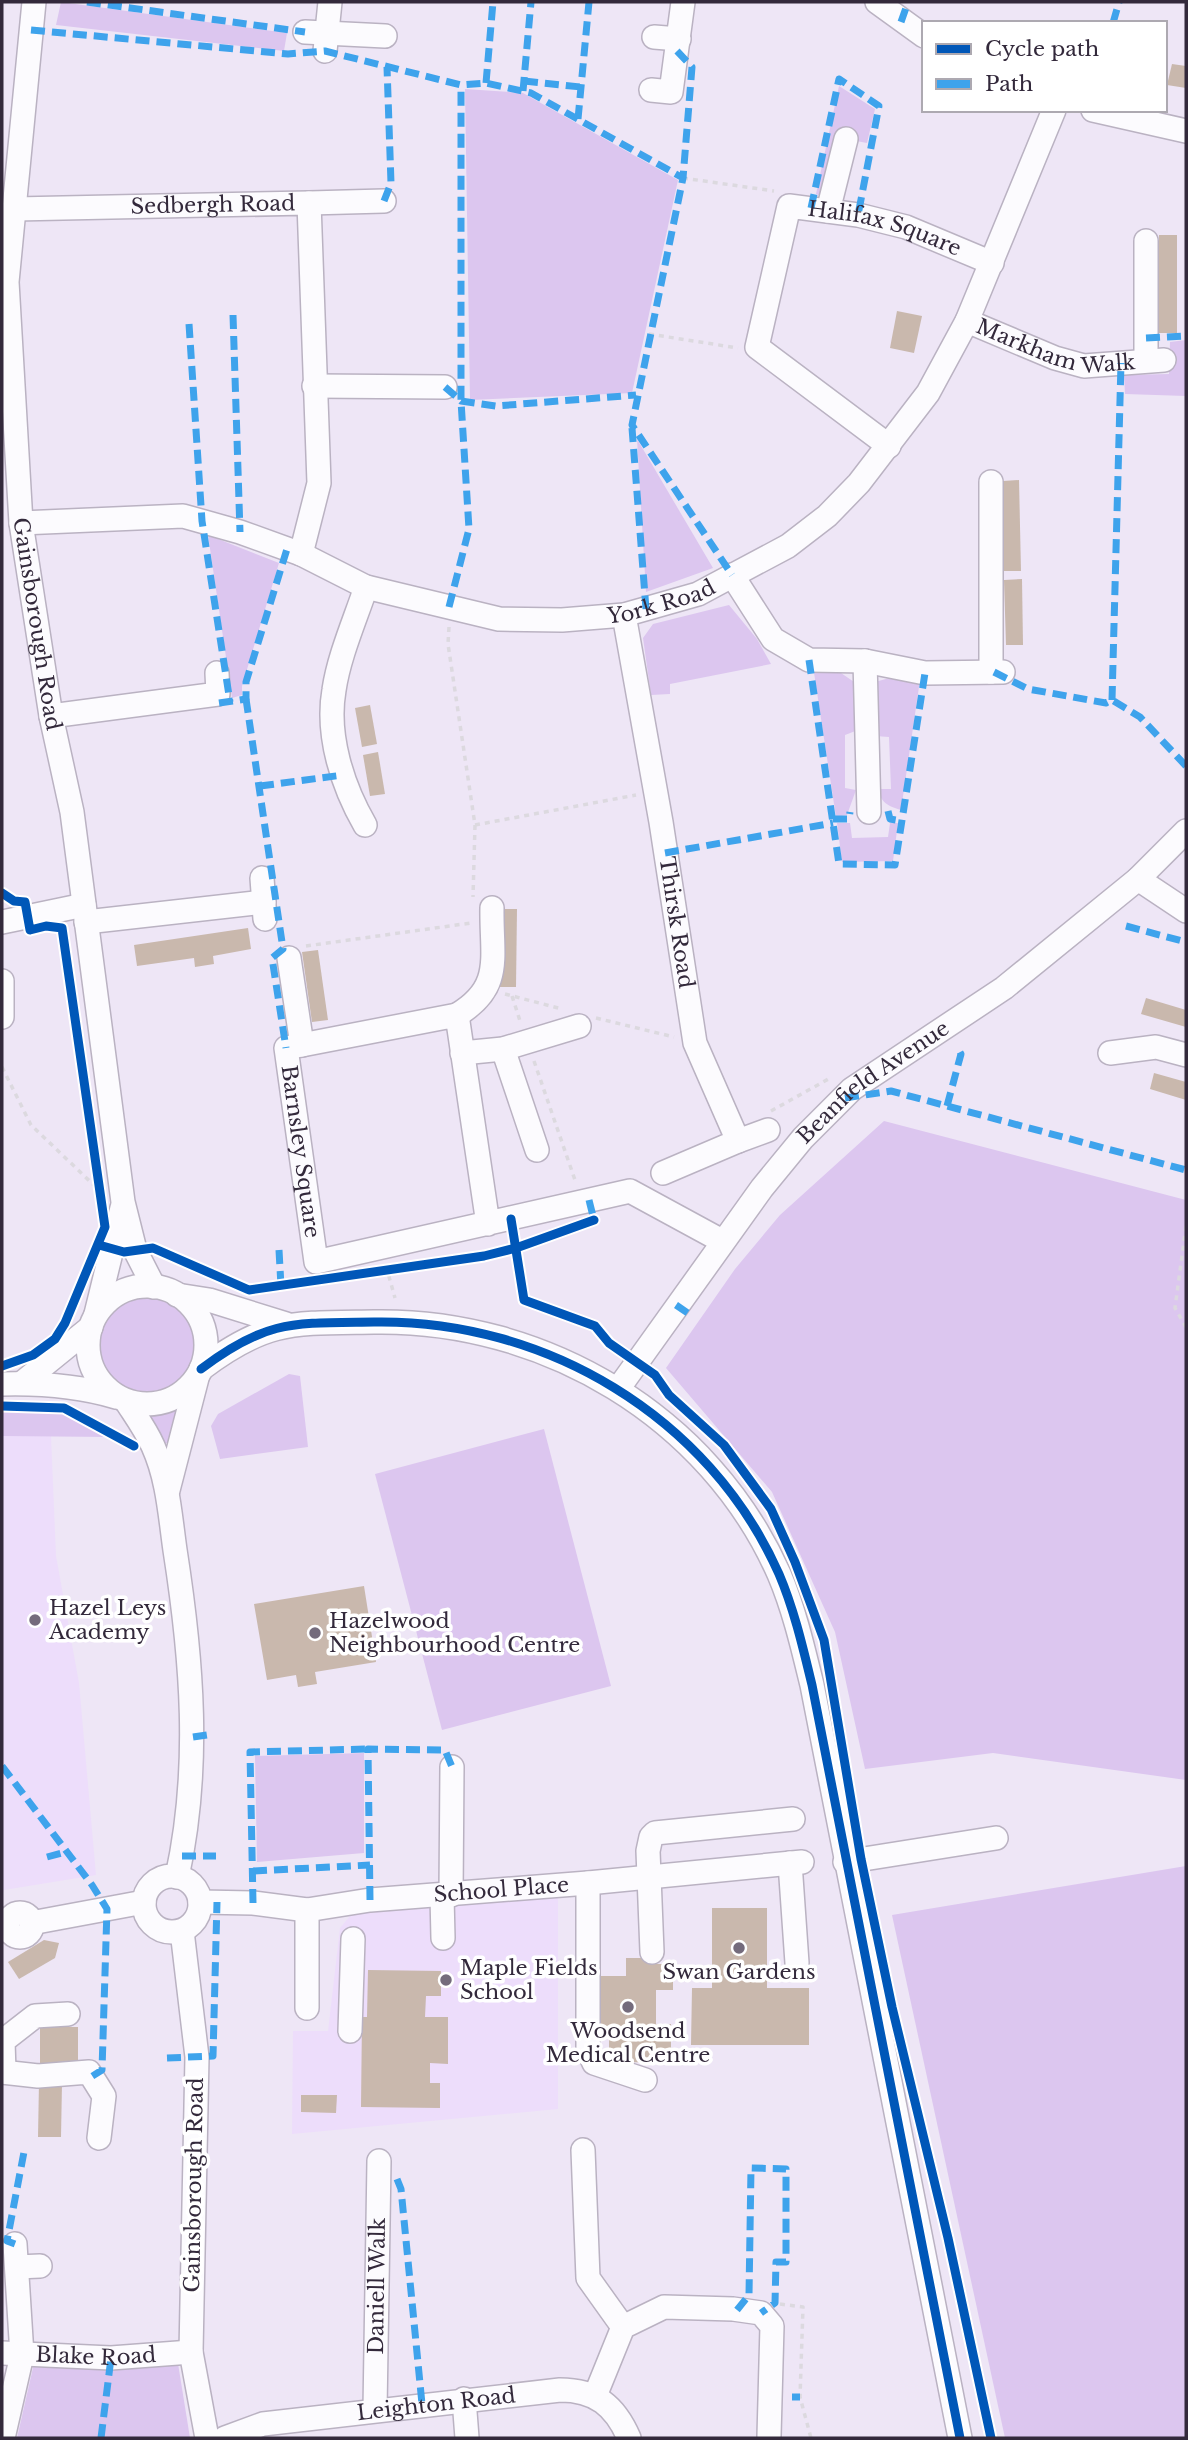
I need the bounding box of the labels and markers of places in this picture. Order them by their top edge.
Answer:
place label: Hazel Leys Academy [48,1595,166,1645]
place label: Hazelwood Neighbourhood Centre [329,1608,580,1658]
marker: Hazel Leys Academy [27,1612,43,1628]
marker: Hazelwood Neighbourhood Centre [307,1625,323,1641]
marker: Swan Gardens [731,1940,747,1956]
place label: Maple Fields School [460,1955,597,2005]
place label: Swan Gardens [663,1959,815,1985]
marker: Maple Fields School [438,1972,454,1988]
marker: Woodsend Medical Centre [620,1999,636,2015]
place label: Woodsend Medical Centre [546,2018,710,2068]

